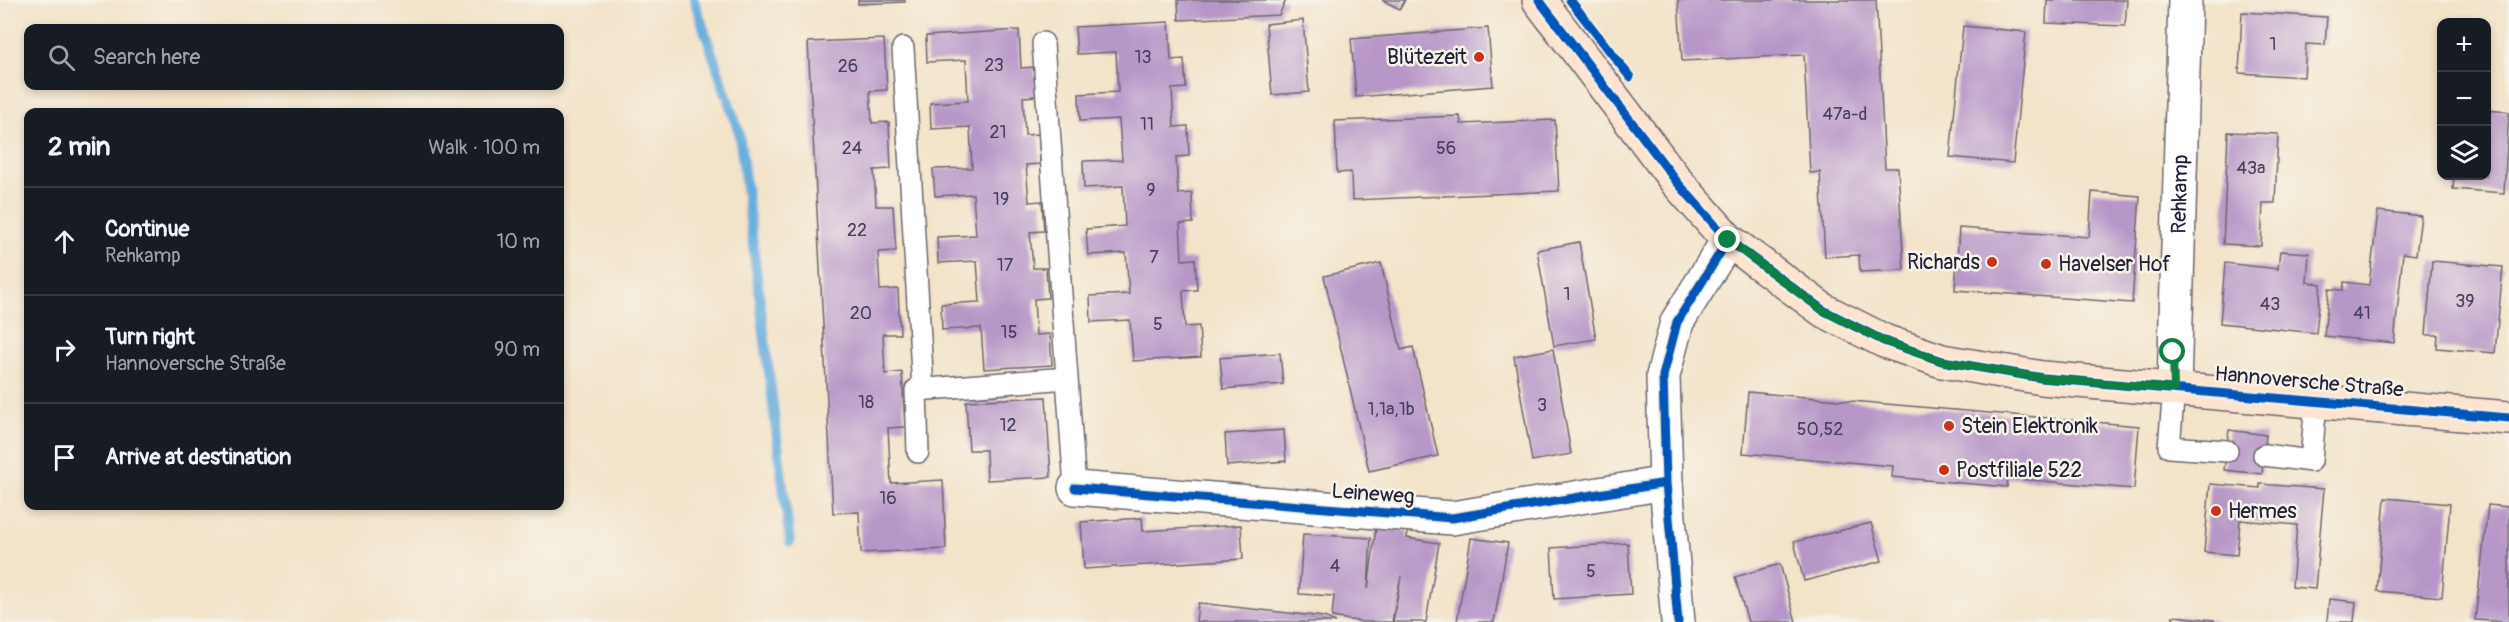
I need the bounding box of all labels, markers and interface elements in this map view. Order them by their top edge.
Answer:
map controls [2437,18,2491,180]
button: + [2437,18,2491,72]
search box [24,24,564,90]
house number: 1 [2269,33,2277,56]
icon: search [45,41,78,74]
text: Search here [93,43,200,71]
place label: Blütezeit [1387,44,1468,71]
house number: 13 [1134,46,1152,69]
marker: Blütezeit [1472,50,1486,64]
house number: 23 [984,54,1004,77]
house number: 26 [838,55,858,78]
button: − [2437,72,2491,126]
house number: 47a-d [1823,103,1867,126]
house number: 11 [1140,113,1154,136]
house number: 21 [989,121,1007,144]
button: layers [2437,126,2491,180]
text: 2 min [48,131,110,163]
text: Walk · 100 m [428,135,540,160]
house number: 24 [842,137,863,160]
house number: 56 [1436,137,1456,160]
street label: Rehkamp [2165,154,2194,234]
house number: 43a [2237,157,2265,180]
house number: 9 [1146,179,1156,202]
house number: 19 [993,188,1009,211]
text: Continue [105,215,189,243]
house number: 22 [847,219,867,242]
icon: ahead [48,225,81,258]
route end [1714,226,1740,252]
text: 10 m [496,229,540,254]
text: Rehkamp [105,243,181,268]
house number: 7 [1149,246,1159,269]
place label: Richards [1907,249,1981,276]
place label: Havelser Hof [2058,251,2171,278]
house number: 17 [997,254,1014,277]
marker: Richards [1985,255,1999,269]
marker: Havelser Hof [2039,257,2053,271]
house number: 1 [1563,283,1571,306]
house number: 39 [2455,290,2475,313]
house number: 43 [2260,293,2280,316]
house number: 20 [850,302,872,325]
house number: 41 [2353,302,2371,325]
house number: 5 [1153,313,1163,336]
house number: 15 [1001,321,1017,344]
text: Turn right [105,323,195,351]
icon: right [48,333,81,366]
text: 90 m [494,337,540,362]
route start [2159,338,2185,364]
text: Hannoversche Straße [105,351,286,376]
street label: Hannoversche Straße [2213,360,2405,404]
house number: 18 [858,391,874,414]
house number: 3 [1537,394,1547,417]
house number: 1,1a,1b [1367,398,1415,421]
place label: Stein Elektronik [1961,413,2098,440]
house number: 12 [999,414,1017,437]
house number: 50,52 [1797,418,1843,441]
marker: Stein Elektronik [1942,419,1956,433]
icon: arrive [48,441,81,474]
text: Arrive at destination [105,443,291,471]
place label: Postfiliale 522 [1956,457,2082,484]
marker: Postfiliale 522 [1937,463,1951,477]
street label: Leineweg [1331,478,1415,510]
house number: 16 [879,487,897,510]
place label: Hermes [2228,498,2297,525]
marker: Hermes [2209,504,2223,518]
house number: 4 [1330,555,1341,578]
house number: 5 [1586,560,1596,583]

